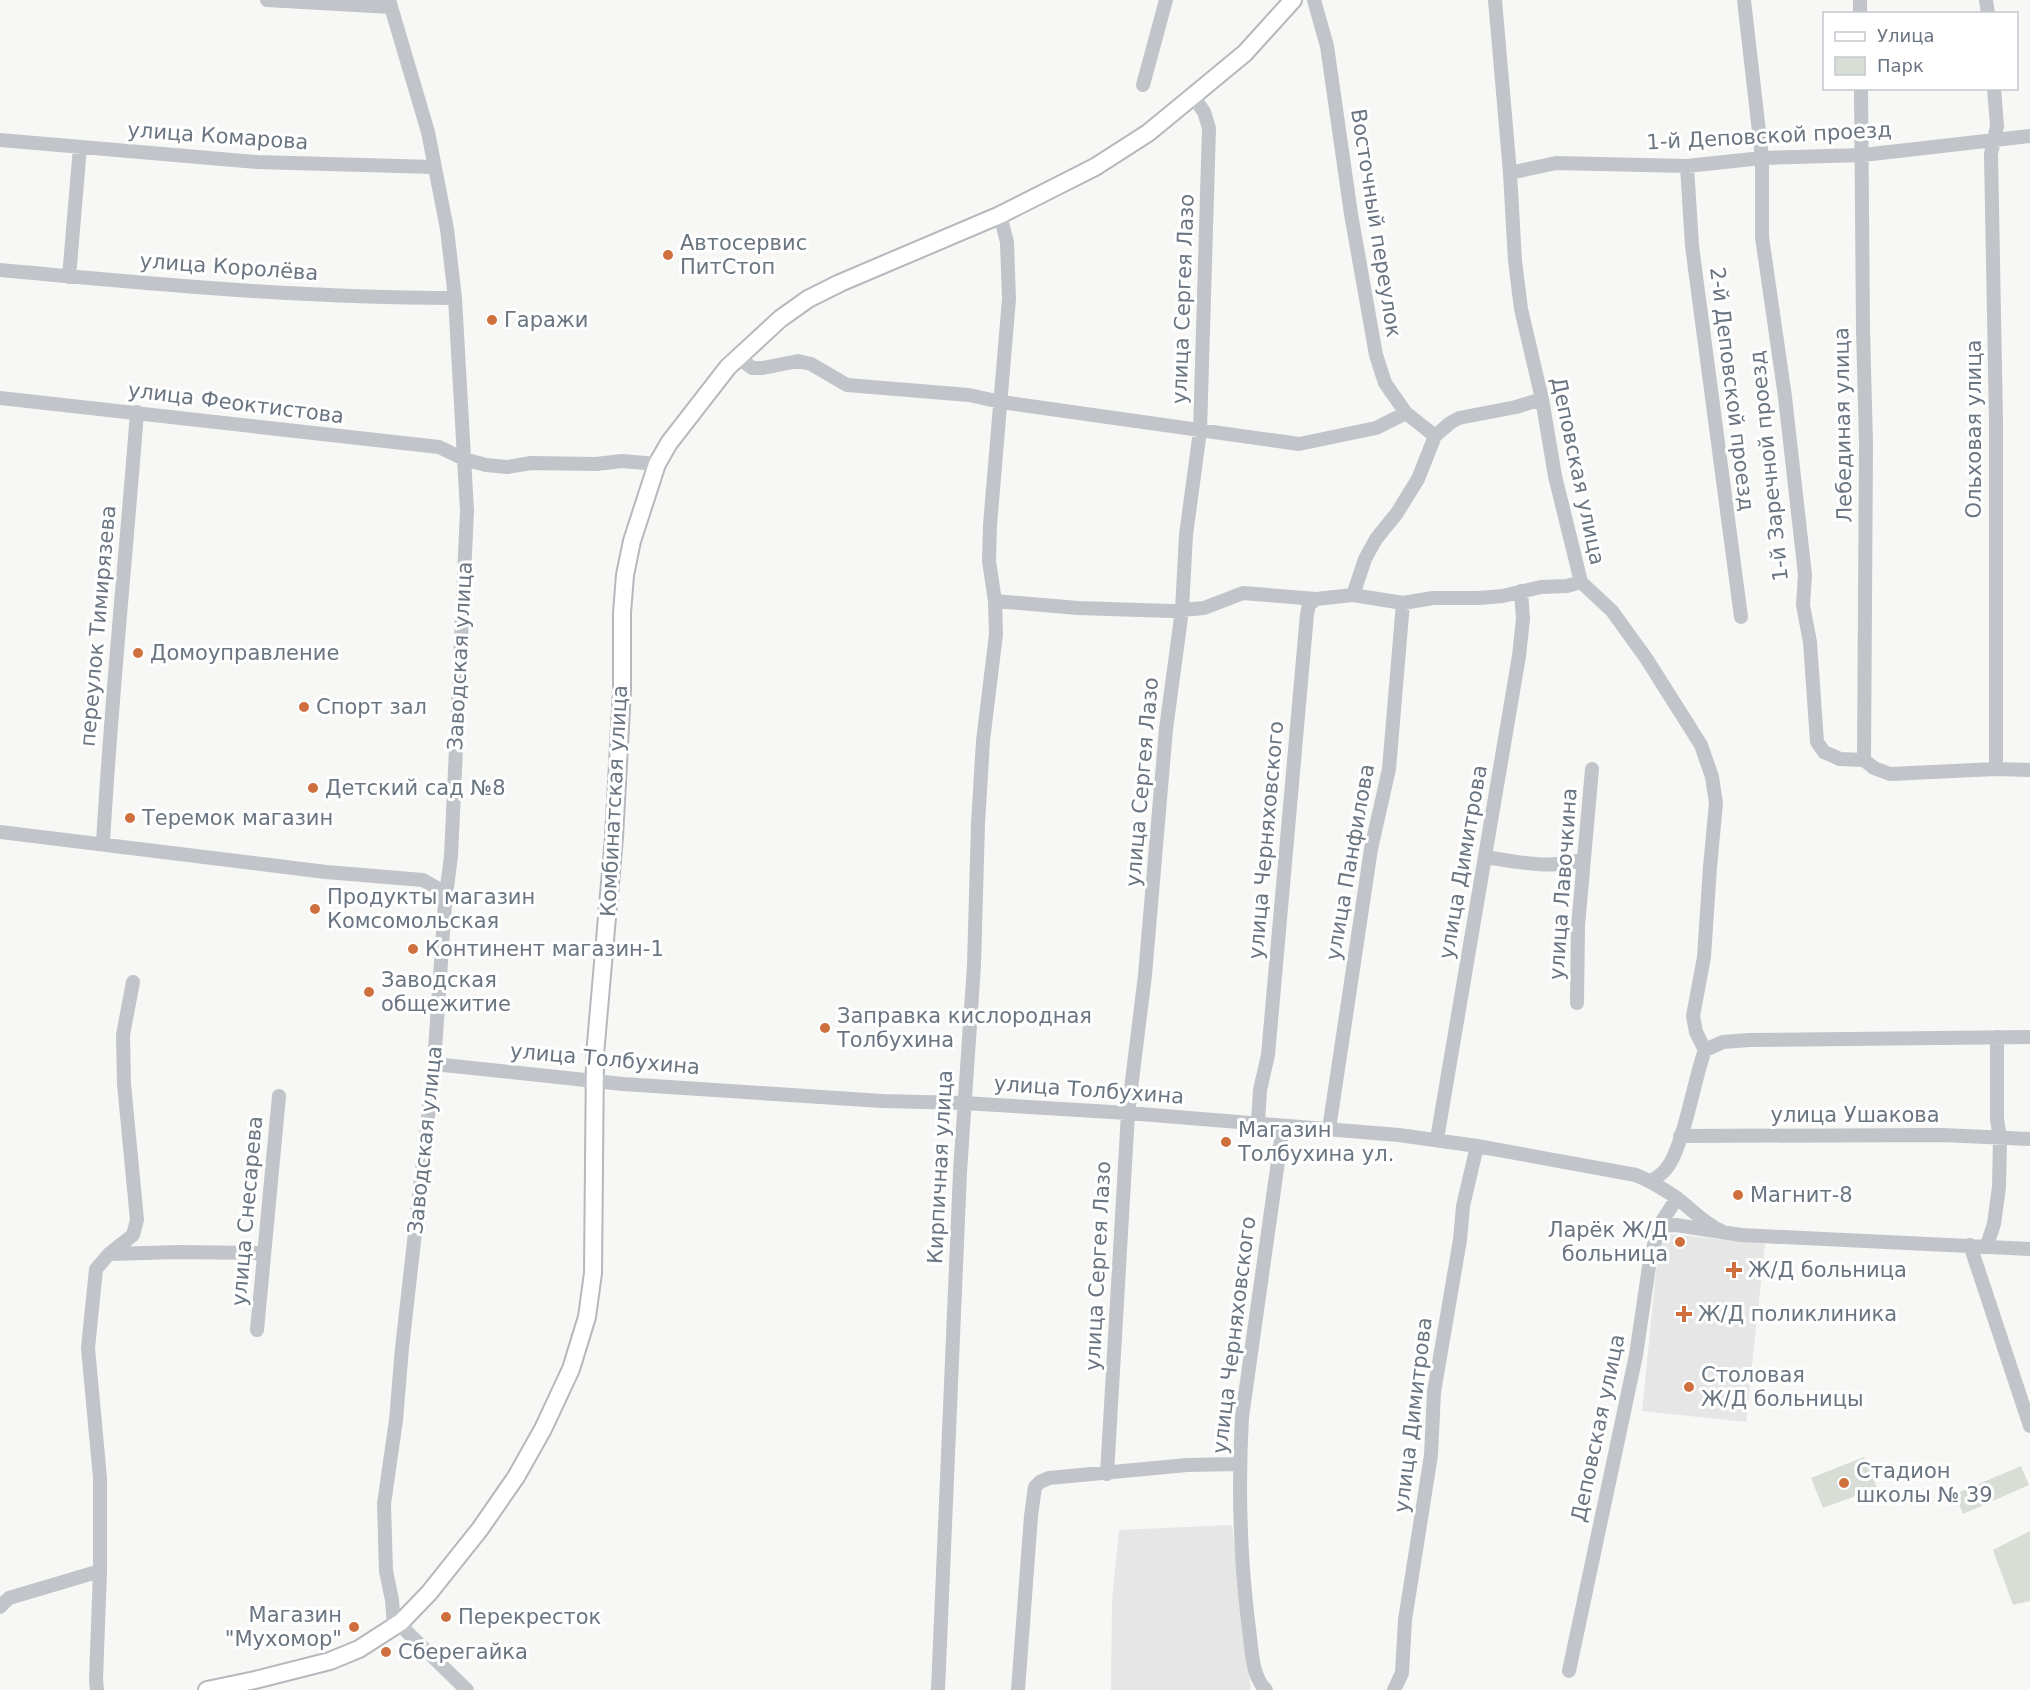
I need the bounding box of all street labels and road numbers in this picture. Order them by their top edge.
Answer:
street label: Восточный переулок [1346,107,1406,339]
street label: улица Комарова [127,118,309,154]
street label: 1-й Деповской проезд [1646,118,1892,154]
street label: улица Сергея Лазо [1167,194,1199,404]
street label: улица Королёва [139,249,319,285]
street label: 2-й Деповской проезд [1705,266,1759,512]
street label: Лебединая улица [1829,327,1857,523]
street label: Ольховая улица [1962,340,1986,518]
street label: 1-й Заречной проезд [1745,350,1793,582]
street label: Деповская улица [1546,375,1610,567]
street label: улица Феоктистова [127,378,345,428]
street label: переулок Тимирязева [75,504,121,748]
street label: Заводская улица [443,561,477,751]
street label: улица Сергея Лазо [1121,676,1163,888]
street label: Комбинатская улица [596,684,632,918]
street label: улица Черняховского [1244,720,1288,960]
street label: улица Панфилова [1321,762,1379,962]
street label: улица Димитрова [1434,763,1492,961]
street label: улица Лавочкина [1544,787,1582,981]
street label: улица Толбухина [509,1039,701,1079]
street label: Заводская улица [403,1045,447,1235]
street label: Кирпичная улица [923,1069,957,1265]
street label: улица Толбухина [993,1071,1185,1109]
street label: улица Ушакова [1771,1103,1940,1127]
street label: улица Снесарева [227,1115,267,1307]
street label: улица Сергея Лазо [1081,1160,1115,1372]
street label: улица Черняховского [1208,1215,1260,1455]
street label: улица Димитрова [1389,1316,1437,1514]
street label: Деповская улица [1566,1332,1630,1524]

